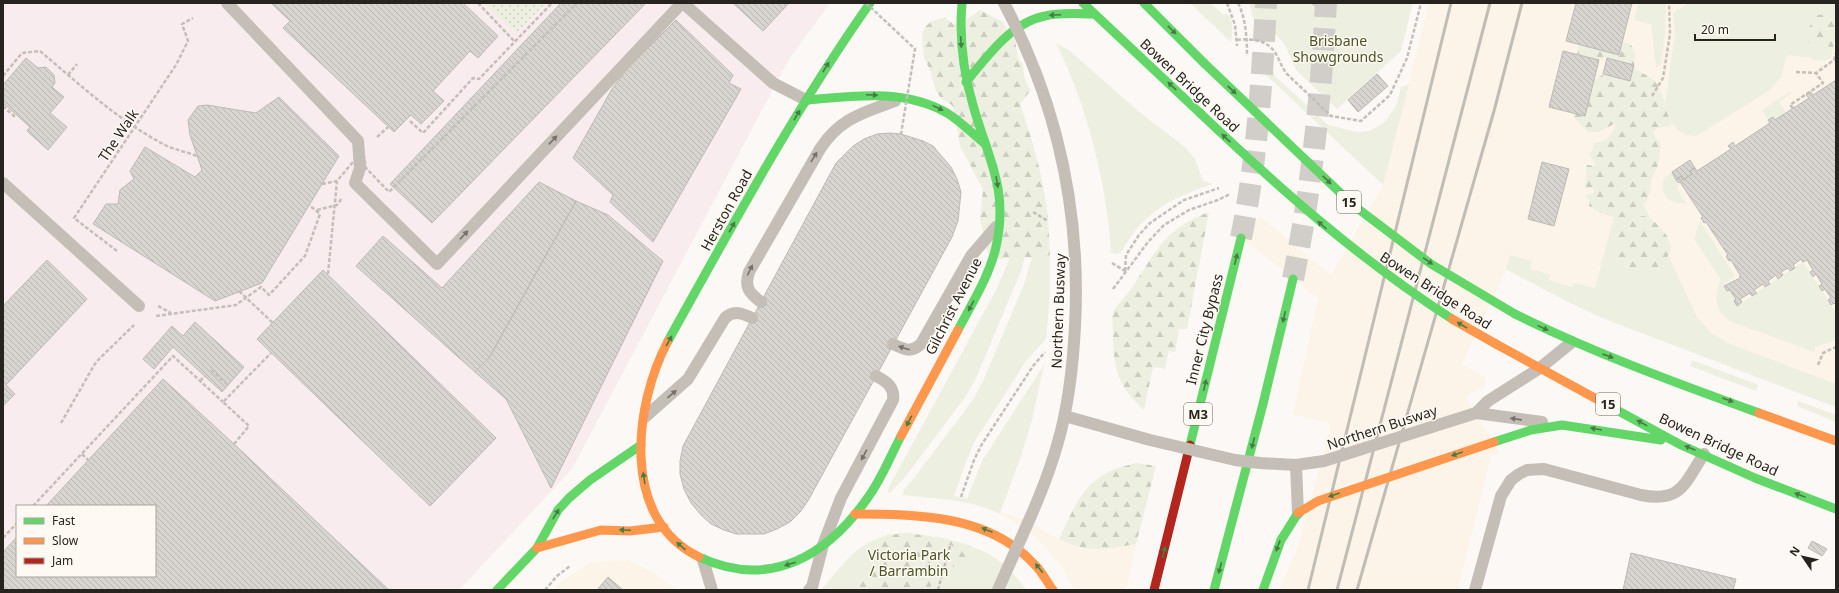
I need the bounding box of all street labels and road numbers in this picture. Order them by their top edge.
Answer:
street label: Bowen Bridge Road [1136,34,1244,136]
street label: The Walk [93,105,143,165]
street label: Herston Road [696,166,756,254]
road number: 15 [1337,191,1361,213]
street label: Bowen Bridge Road [1377,247,1495,333]
street label: Northern Busway [1046,252,1070,369]
street label: Gilchrist Avenue [920,254,986,358]
street label: Inner City Bypass [1181,271,1227,386]
road number: 15 [1596,393,1620,415]
street label: Northern Busway [1324,400,1440,454]
road number: M3 [1184,403,1212,425]
street label: Bowen Bridge Road [1656,408,1782,480]

